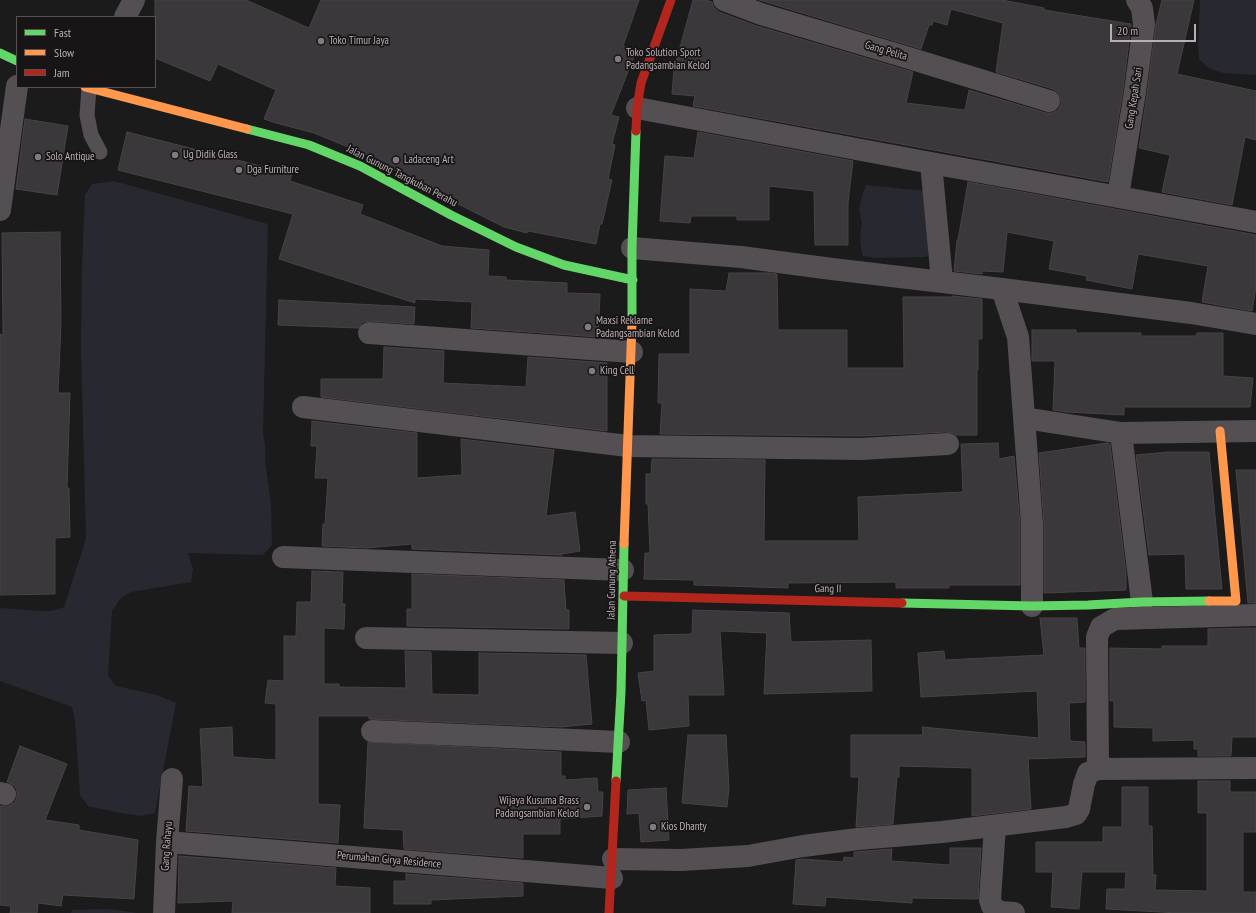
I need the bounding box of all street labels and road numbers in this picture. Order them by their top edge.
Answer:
street label: Gang Pelita [863,39,909,63]
street label: Gang Kepah Sari [1123,66,1145,130]
street label: Jalan Gunung Tangkuban Perahu [344,142,460,210]
street label: Jalan Gunung Athena [605,540,619,620]
street label: Gang II [814,582,842,596]
street label: Gang Rahayu [159,821,175,871]
street label: Perumahan Girya Residence [336,849,442,871]

